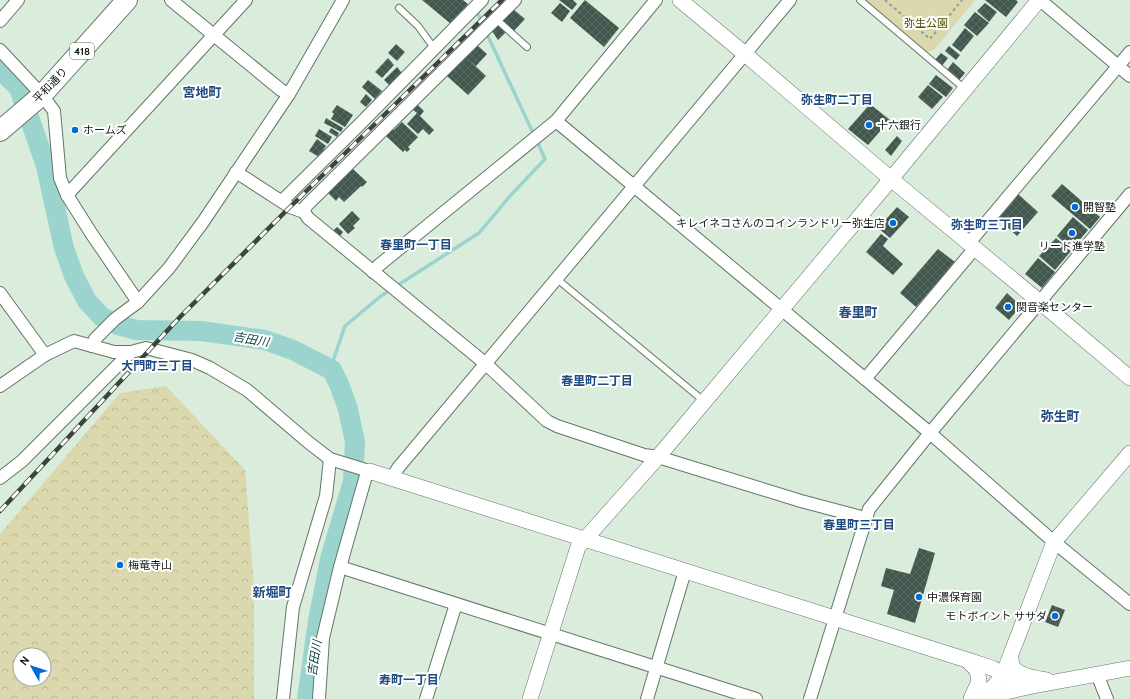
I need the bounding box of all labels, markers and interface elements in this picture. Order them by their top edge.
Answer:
park label: 弥生公園 [904,16,948,30]
road number: 418 [70,43,94,59]
street label: 平和通り [30,64,70,106]
district label: 宮地町 [182,84,222,100]
district label: 弥生町二丁目 [801,92,873,107]
place label: 十六銀行 [877,118,921,132]
marker: 十六銀行 [864,120,874,130]
place label: ホームズ [83,123,127,137]
marker: ホームズ [70,125,80,135]
place label: 開智塾 [1083,200,1116,214]
marker: 開智塾 [1070,202,1080,212]
place label: キレイネコさんのコインランドリー弥生店 [676,216,885,230]
district label: 弥生町三丁目 [951,217,1023,232]
marker: キレイネコさんのコインランドリー弥生店 [888,218,898,228]
marker: リード進学塾 [1067,228,1077,238]
district label: 春里町一丁目 [380,237,452,252]
place label: リード進学塾 [1039,239,1105,253]
place label: 関音楽センター [1016,300,1093,314]
marker: 関音楽センター [1003,302,1013,312]
district label: 春里町 [838,304,878,320]
water label: 吉田川 [232,328,272,350]
district label: 大門町三丁目 [121,358,193,373]
district label: 春里町二丁目 [561,373,633,388]
district label: 弥生町 [1040,408,1080,424]
district label: 春里町三丁目 [823,517,895,532]
place label: 梅竜寺山 [128,558,172,572]
marker: 梅竜寺山 [115,560,125,570]
district label: 新堀町 [252,584,292,600]
place label: 中濃保育園 [927,590,982,604]
marker: 中濃保育園 [914,592,924,602]
place label: モトポイント ササダ [946,609,1047,623]
marker: モトポイント ササダ [1050,611,1060,621]
water label: 吉田川 [304,637,325,677]
north arrow [12,647,52,687]
text: N [16,653,32,668]
district label: 寿町一丁目 [379,672,439,687]

